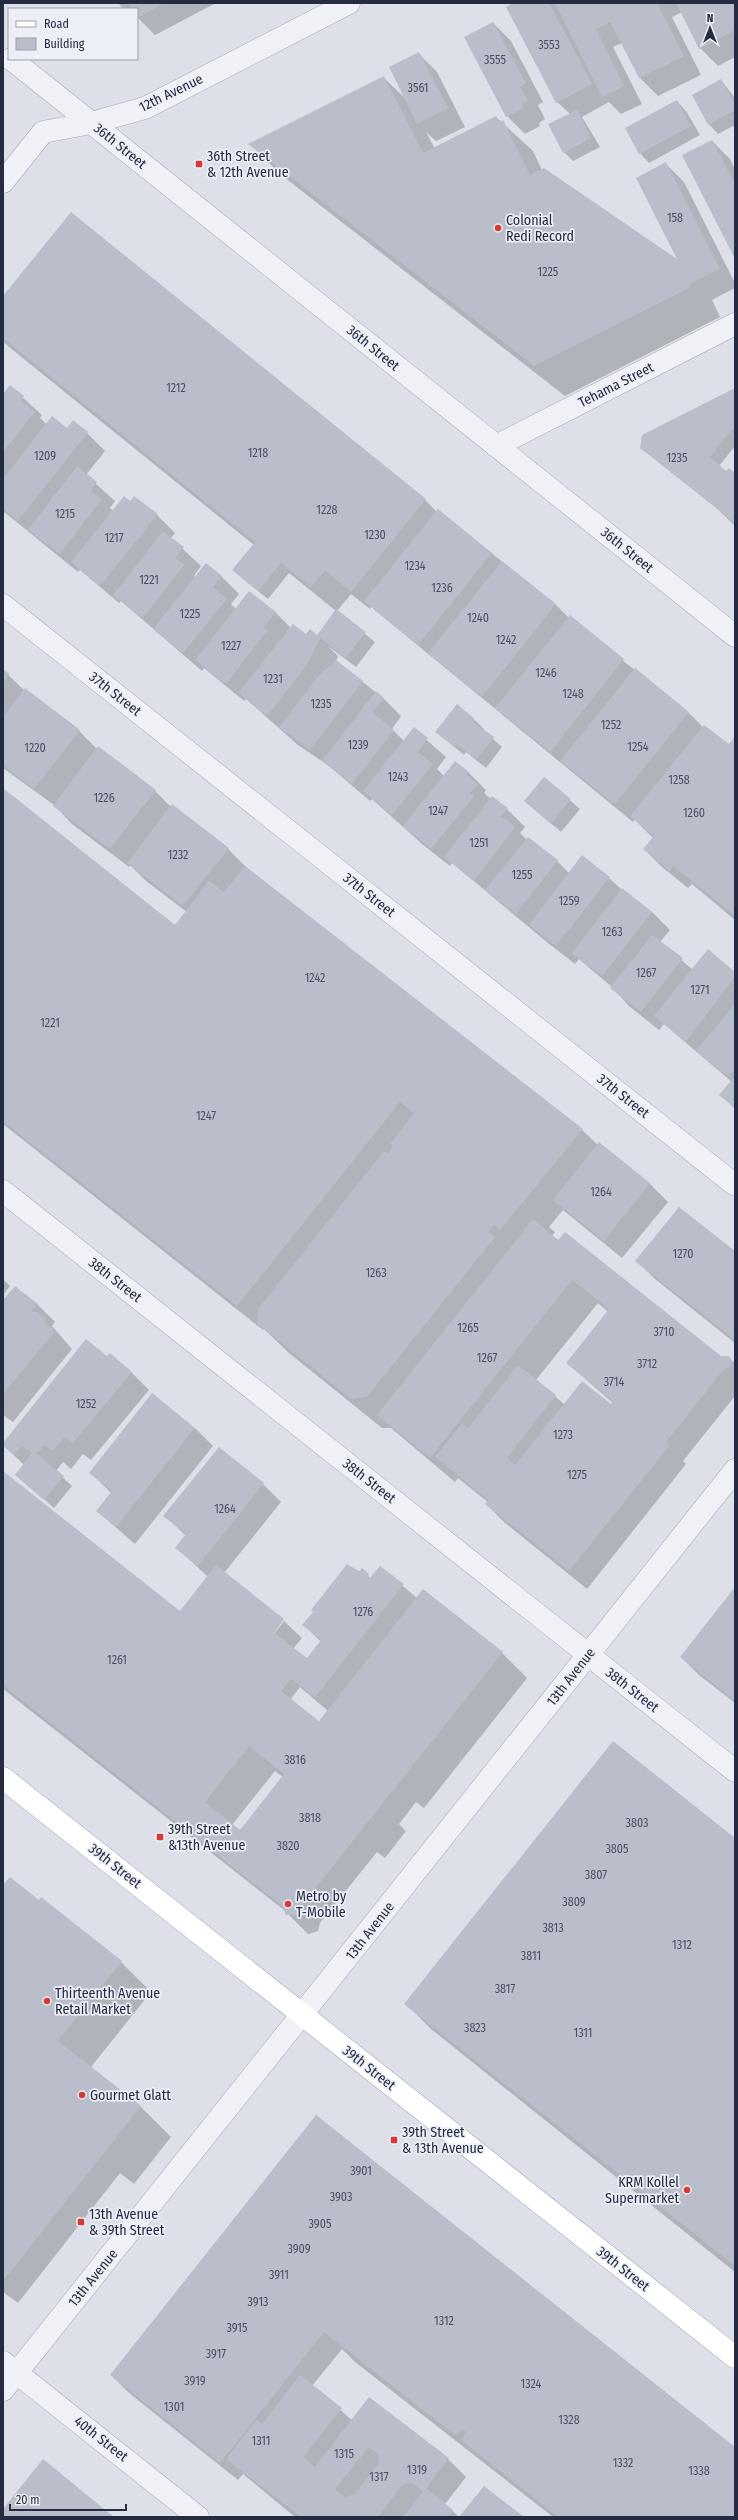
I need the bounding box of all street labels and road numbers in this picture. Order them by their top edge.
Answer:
street label: 12th Avenue [136,70,206,116]
street label: 36th Street [90,120,150,173]
street label: 36th Street [343,322,403,375]
street label: Tehama Street [576,359,657,411]
street label: 36th Street [597,524,657,577]
street label: 37th Street [85,668,145,720]
street label: 37th Street [339,869,399,921]
street label: 37th Street [593,1070,653,1122]
street label: 38th Street [85,1254,145,1306]
street label: 38th Street [339,1455,399,1507]
street label: 13th Avenue [543,1644,599,1709]
street label: 38th Street [602,1664,662,1716]
street label: 39th Street [85,1840,145,1892]
street label: 13th Avenue [342,1898,398,1963]
street label: 39th Street [339,2042,399,2094]
street label: 39th Street [593,2243,653,2295]
street label: 13th Avenue [65,2246,121,2310]
street label: 40th Street [71,2413,132,2466]

